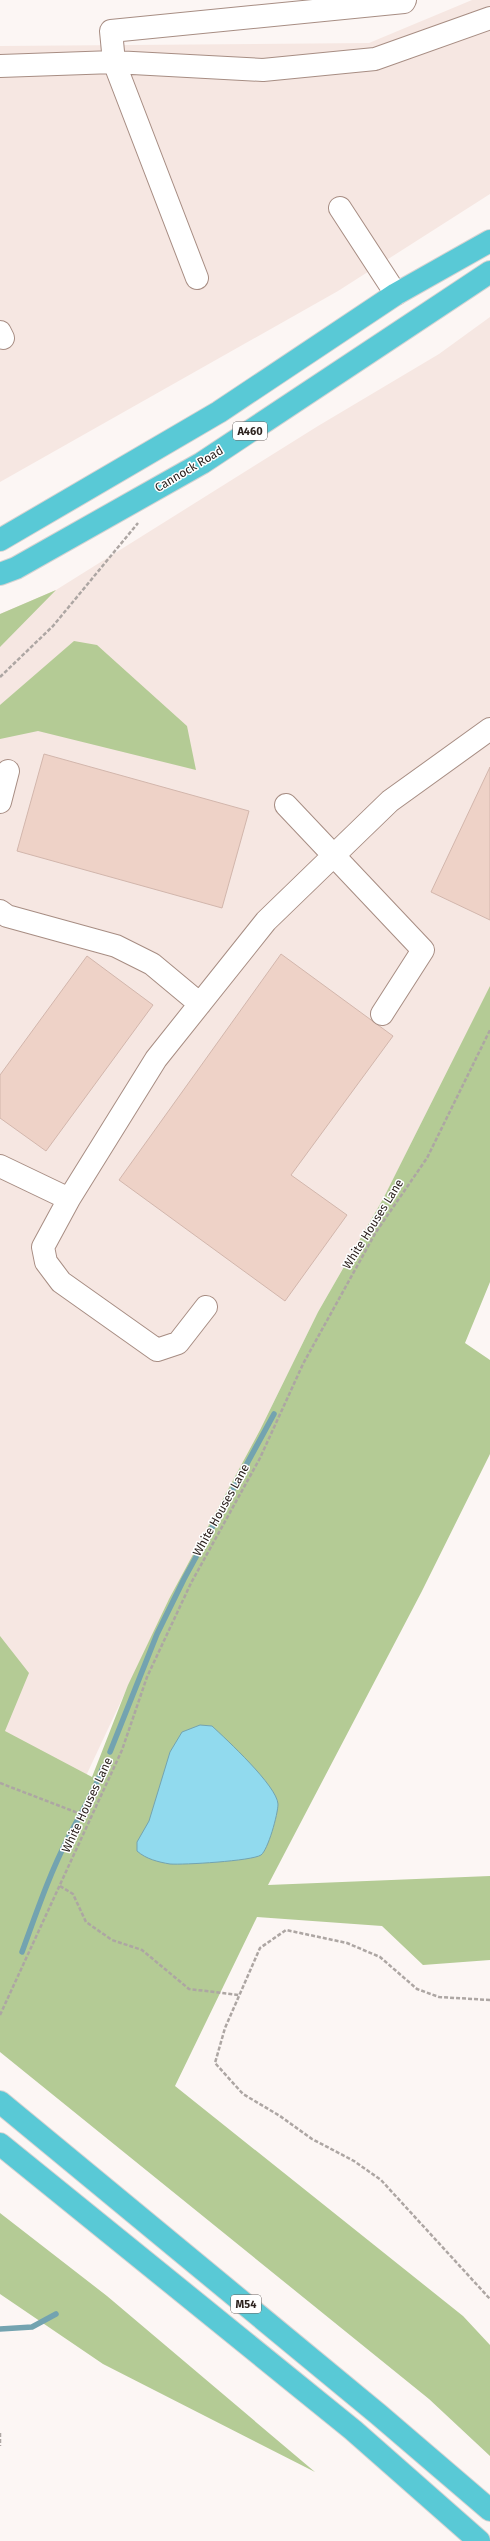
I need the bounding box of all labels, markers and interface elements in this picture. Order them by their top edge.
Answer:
road number: A460 [233,422,267,440]
street label: Cannock Road [152,443,226,495]
street label: White Houses Lane [340,1177,406,1271]
street label: White Houses Lane [190,1461,252,1559]
street label: White Houses Lane [59,1755,115,1855]
road number: M54 [231,2295,261,2313]

